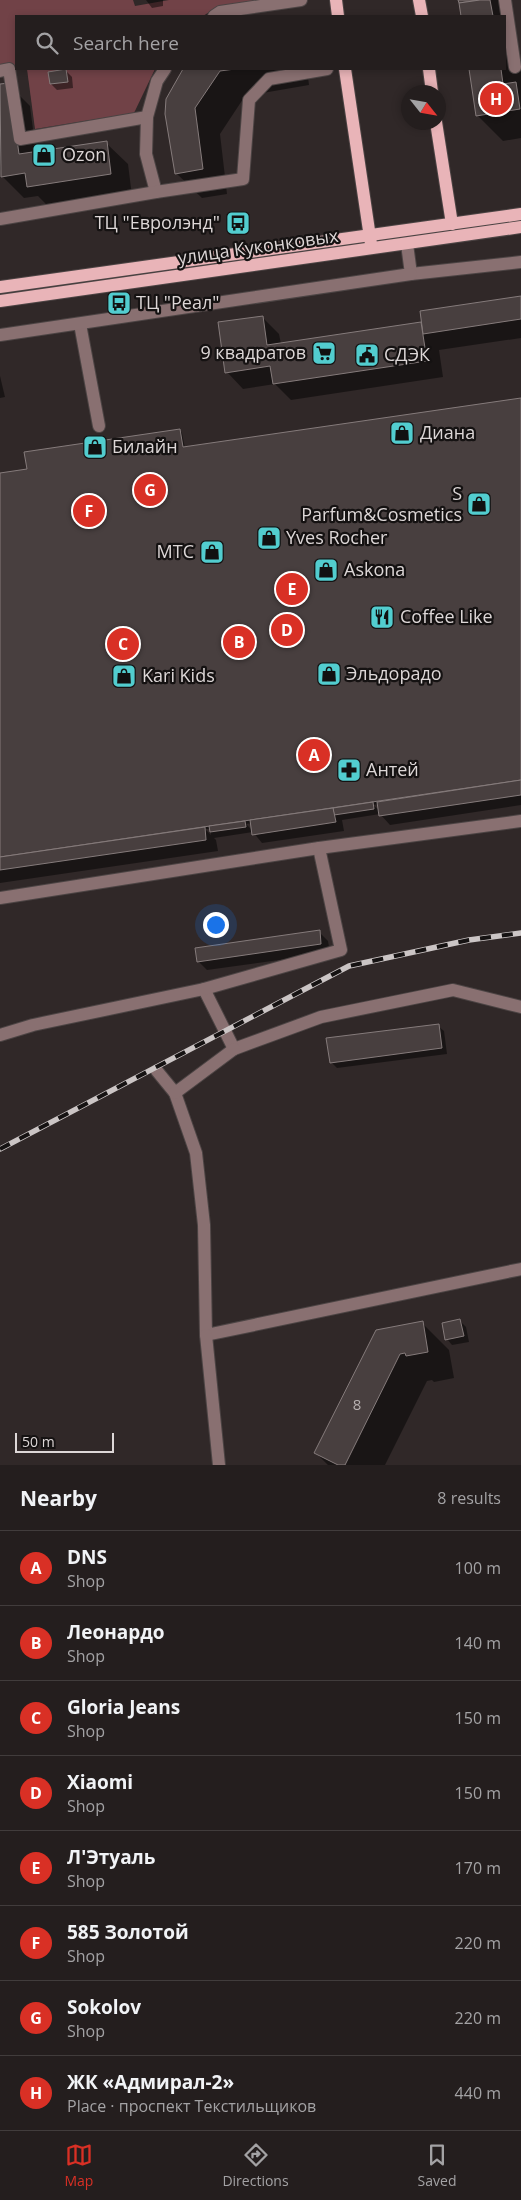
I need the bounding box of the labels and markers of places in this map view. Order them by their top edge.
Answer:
pin: H [480,80,512,118]
shop icon: Ozon [31,142,57,168]
place label: Ozon [62,142,106,166]
place label: ТЦ "Евролэнд" [95,210,220,234]
bus stop icon: ТЦ "Евролэнд" [225,210,251,236]
bus stop icon: ТЦ "Реал" [106,290,132,316]
place label: ТЦ "Реал" [136,290,219,314]
place label: 9 квадратов [200,340,306,364]
supermarket icon: 9 квадратов [311,340,337,366]
public building icon: СДЭК [354,342,380,368]
place label: СДЭК [384,342,430,366]
shop icon: Диана [389,420,415,446]
place label: Диана [420,420,475,444]
shop icon: Билайн [82,434,108,460]
place label: Билайн [112,434,178,458]
pin: G [134,471,166,509]
place label: S Parfum&Cosmetics [301,481,462,526]
shop icon: S Parfum&Cosmetics [466,491,492,517]
pin: F [73,492,105,530]
shop icon: Yves Rocher [256,525,282,551]
place label: Yves Rocher [286,525,388,549]
place label: МТС [157,539,194,563]
shop icon: МТС [199,539,225,565]
shop icon: Askona [313,557,339,583]
place label: Askona [344,557,405,581]
pin: E [276,570,308,608]
restaurant icon: Coffee Like [369,604,395,630]
place label: Coffee Like [400,604,493,628]
pin: D [271,611,303,649]
pin: B [223,623,255,661]
pin: C [107,625,139,663]
shop icon: Эльдорадо [316,661,342,687]
place label: Эльдорадо [346,661,442,685]
shop icon: Kari Kids [111,663,137,689]
place label: Kari Kids [142,663,215,687]
pin: A [298,736,330,774]
pharmacy icon: Антей [336,757,362,783]
place label: Антей [366,757,419,781]

